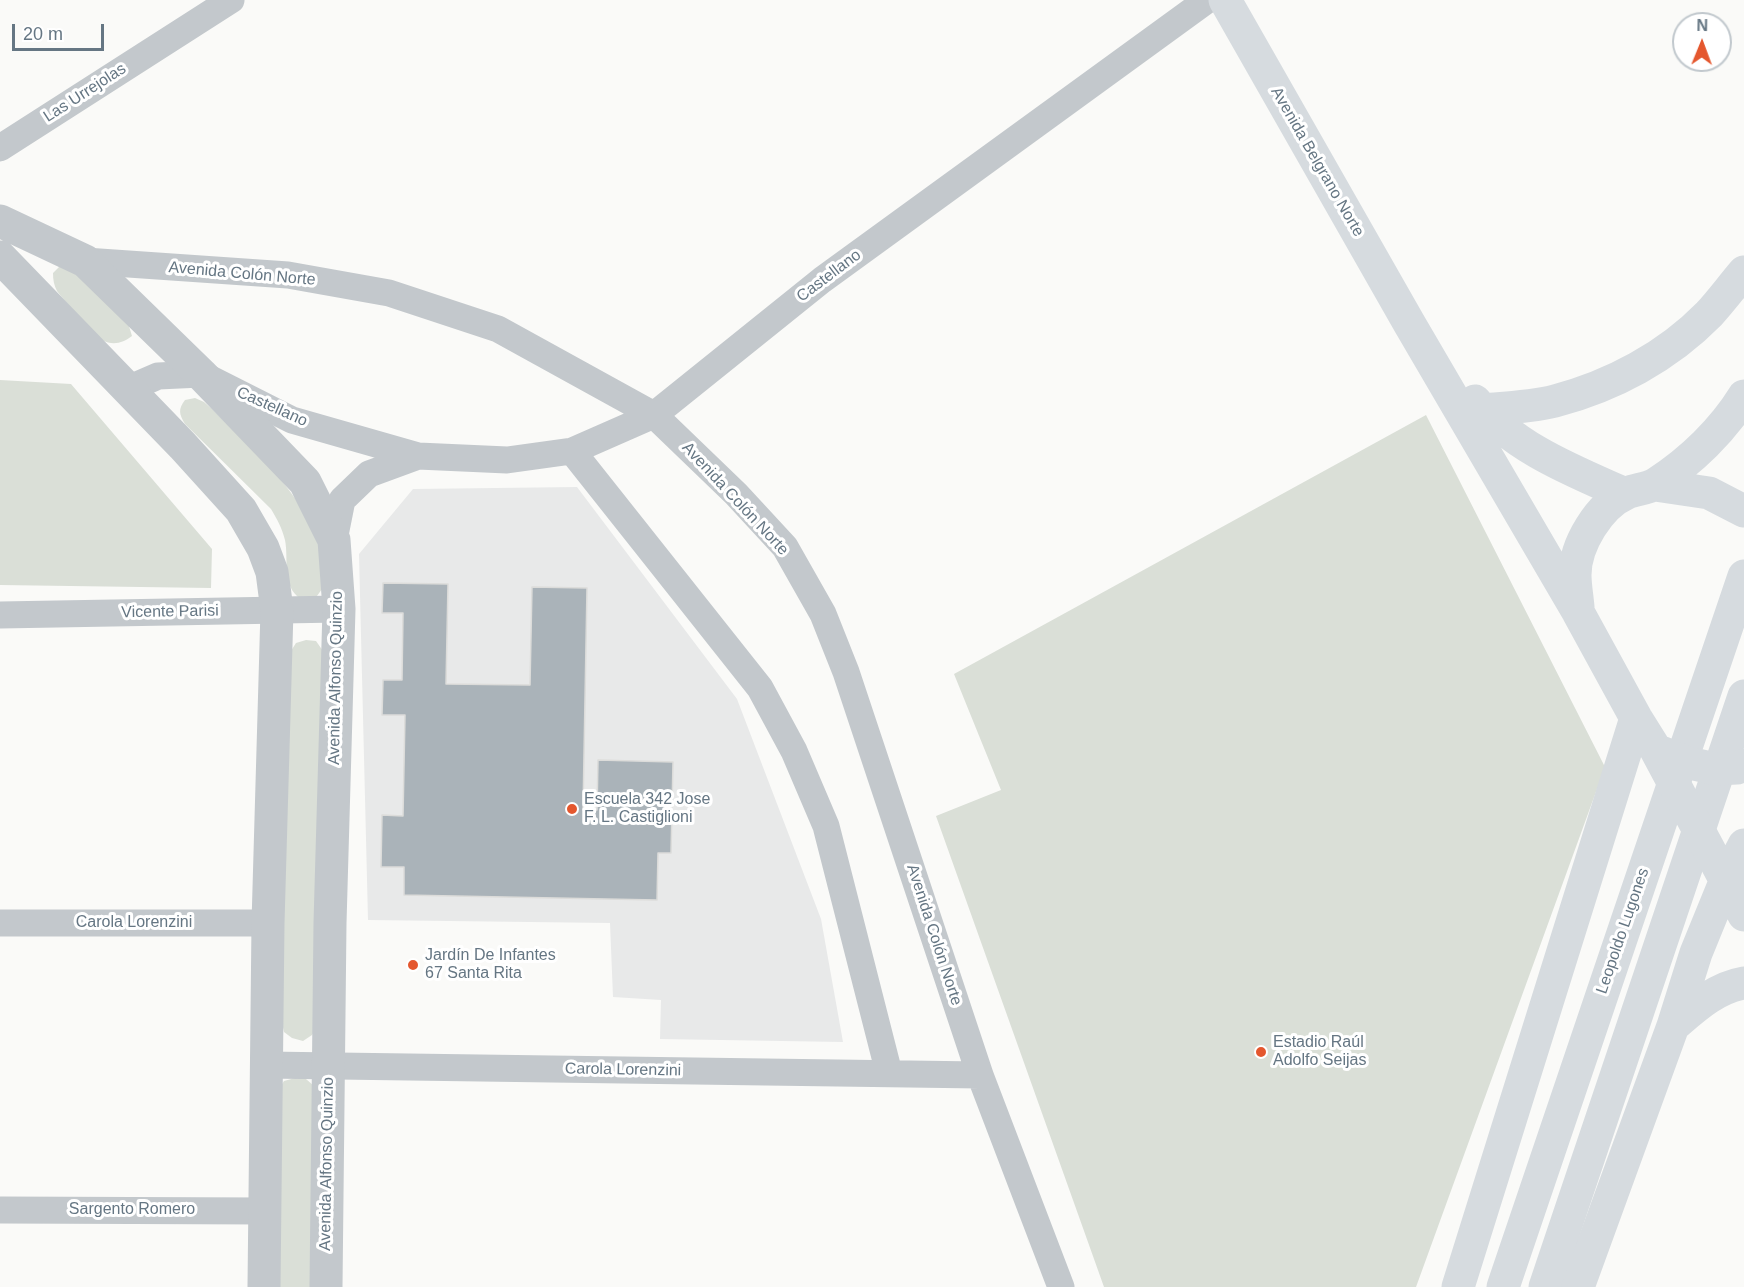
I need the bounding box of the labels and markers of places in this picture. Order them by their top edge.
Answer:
place label: Escuela 342 Jose F. L. Castiglioni [584,790,710,828]
marker: Escuela 342 Jose F. L. Castiglioni [565,802,579,816]
place label: Jardín De Infantes 67 Santa Rita [425,946,556,984]
marker: Jardín De Infantes 67 Santa Rita [406,958,420,972]
place label: Estadio Raúl Adolfo Seijas [1273,1033,1366,1071]
marker: Estadio Raúl Adolfo Seijas [1254,1045,1268,1059]

